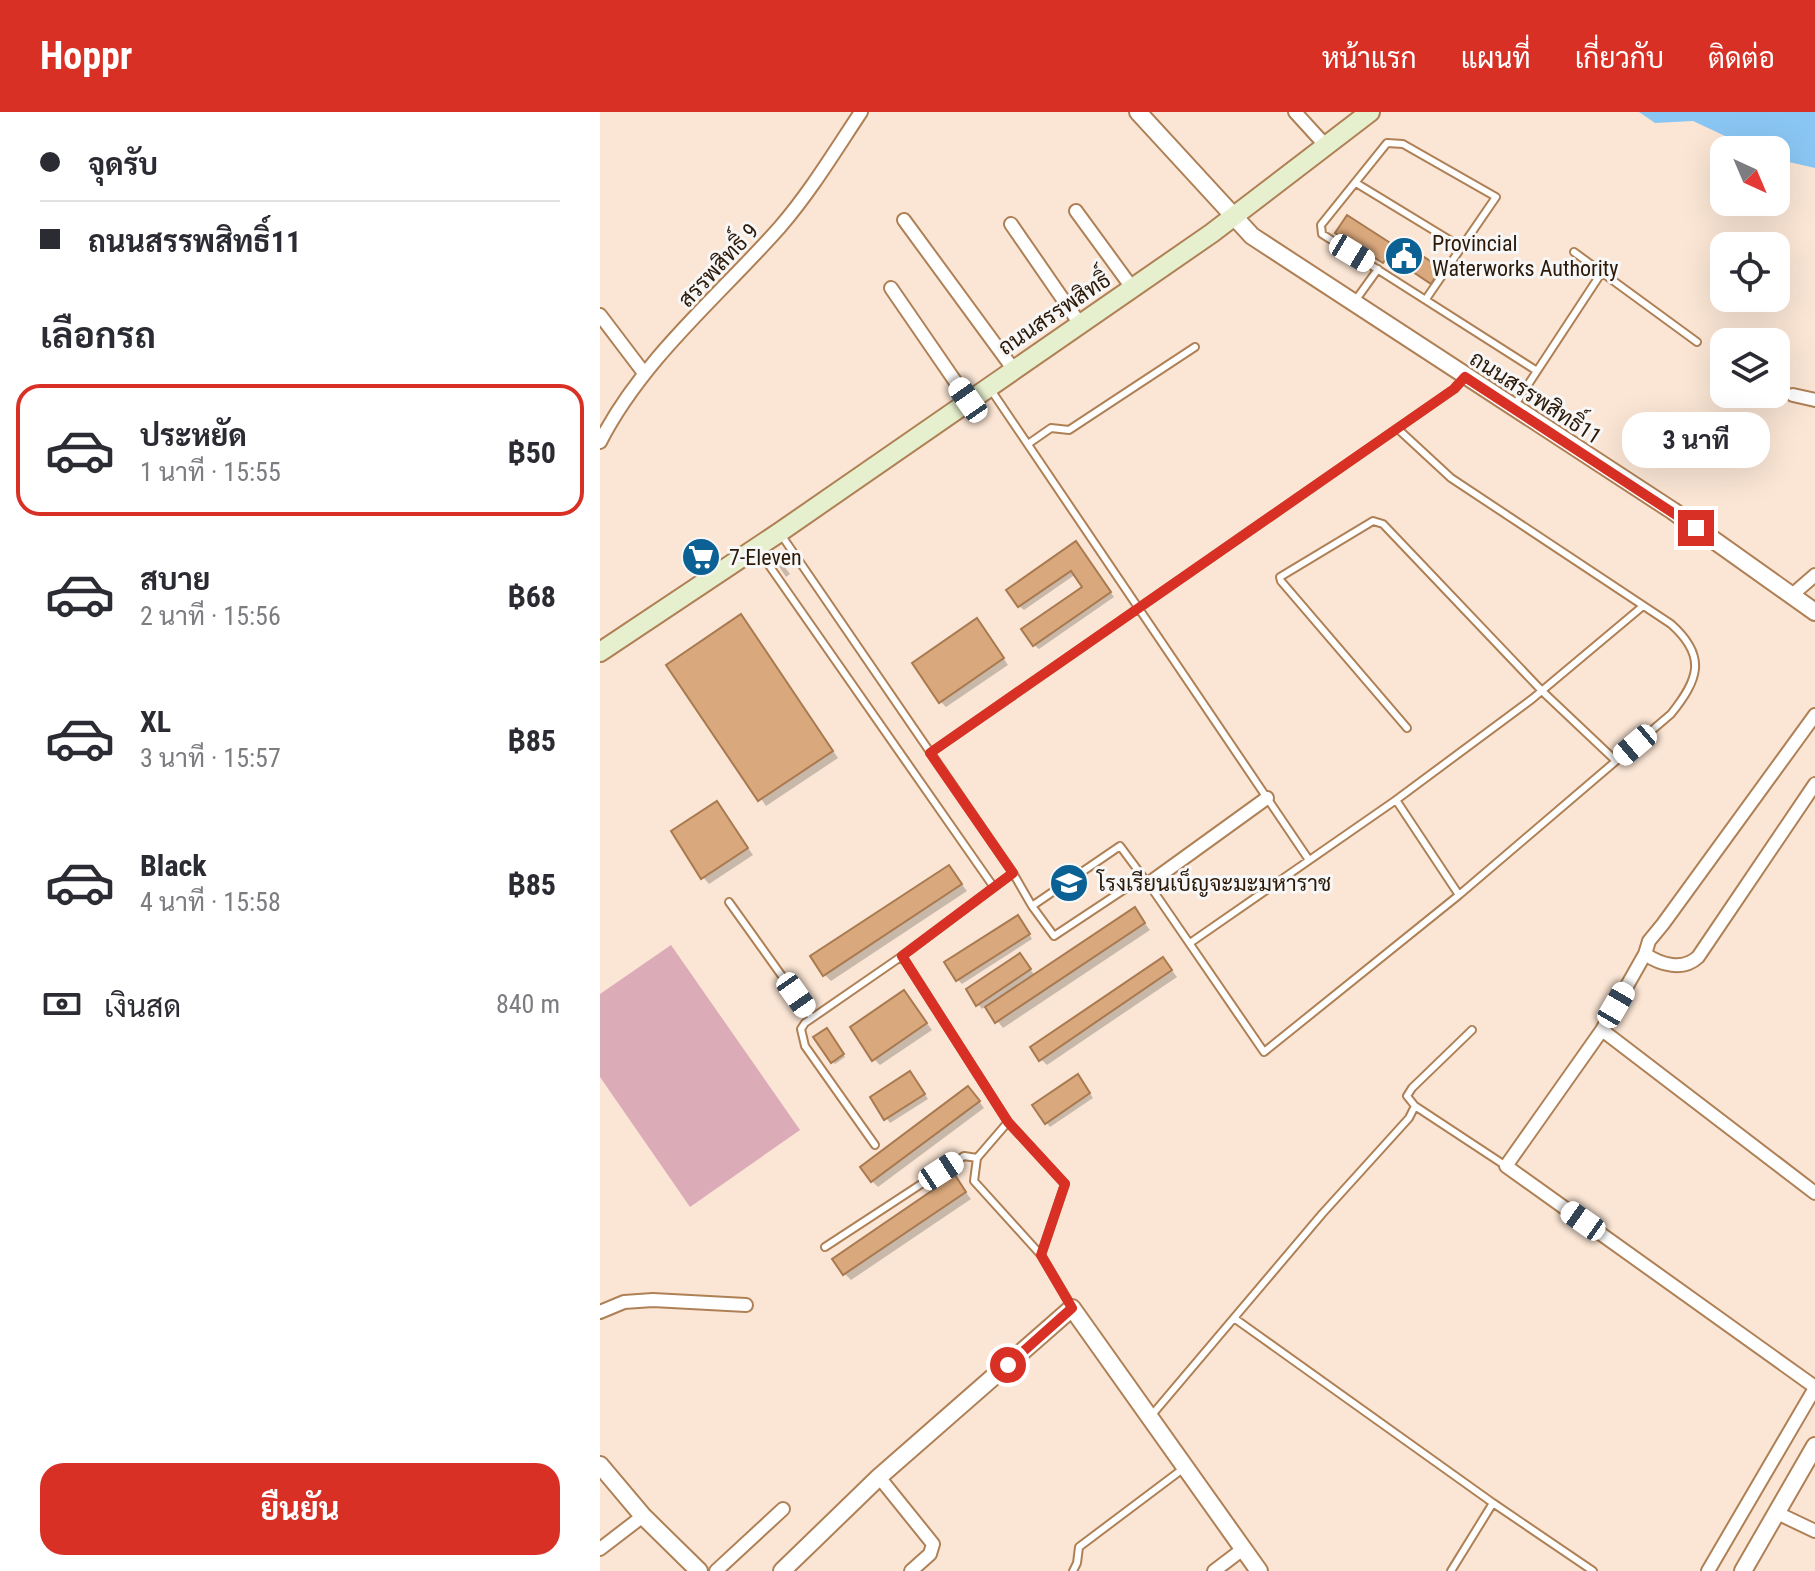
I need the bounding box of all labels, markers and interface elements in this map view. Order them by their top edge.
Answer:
text: Hoppr [40,34,132,78]
text: หน้าแรก [1322,42,1417,75]
text: แผนที่ [1461,42,1531,75]
text: เกี่ยวกับ [1575,42,1664,75]
text: ติดต่อ [1708,42,1775,75]
north arrow [1710,136,1790,216]
map controls [1710,136,1790,408]
text: จุดรับ [88,147,158,182]
street label: สรรพสิทธิ์ 9 [668,214,763,312]
text: ถนนสรรพสิทธิ์11 [88,224,301,259]
car [1325,230,1379,276]
place label: Provincial Waterworks Authority [1432,231,1619,281]
button: locate [1710,232,1790,312]
public building icon: Provincial Waterworks Authority [1383,235,1425,277]
street label: ถนนสรรพสิทธิ์ [990,261,1115,360]
text: เลือกรถ [40,315,156,357]
button: layers [1710,328,1790,408]
street label: ถนนสรรพสิทธิ์11 [1465,340,1610,449]
car [944,373,992,427]
callout: 3 นาที [1622,412,1770,468]
icon: car [44,414,116,486]
text: ประหยัด [140,418,247,453]
text: 3 นาที [1663,425,1729,455]
text: ฿50 [508,435,556,470]
text: 1 นาที · 15:55 [140,457,281,487]
route end [1678,510,1714,546]
supermarket icon: 7-Eleven [680,536,722,578]
place label: 7-Eleven [729,545,802,570]
icon: car [44,558,116,630]
text: สบาย [140,562,210,597]
text: ฿68 [508,579,556,614]
text: 2 นาที · 15:56 [140,601,281,631]
icon: car [44,702,116,774]
text: XL [140,704,171,739]
car [1609,720,1661,770]
text: ฿85 [508,723,556,758]
text: 3 นาที · 15:57 [140,743,281,773]
icon: car [44,846,116,918]
text: Black [140,848,207,883]
school or university icon: โรงเรียนเบ็ญจะมะมหาราช [1048,862,1090,904]
text: ฿85 [508,867,556,902]
place label: โรงเรียนเบ็ญจะมะมหาราช [1096,868,1331,897]
text: 4 นาที · 15:58 [140,887,281,917]
car [772,968,820,1022]
car [1594,978,1638,1032]
icon: cash [40,982,84,1026]
text: เงินสด [104,989,181,1024]
text: 840 m [496,989,560,1019]
car [914,1148,968,1194]
car [1556,1197,1610,1245]
route start [990,1347,1026,1383]
button: ยืนยัน [40,1463,560,1555]

